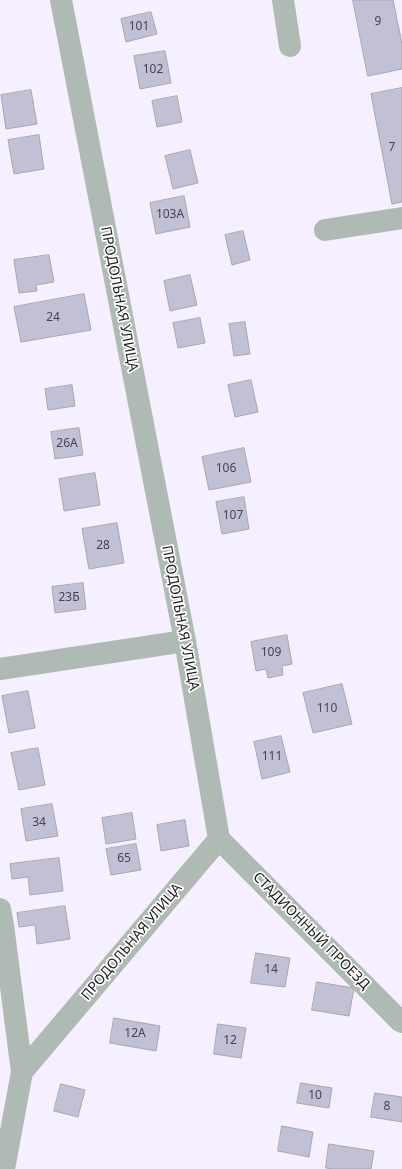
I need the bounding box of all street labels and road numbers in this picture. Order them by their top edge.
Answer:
street label: ПРОДОЛЬНАЯ УЛИЦА [97,225,141,373]
street label: ПРОДОЛЬНАЯ УЛИЦА [158,544,202,692]
street label: СТАДИОННЫЙ ПРОЕЗД [249,869,373,993]
street label: ПРОДОЛЬНАЯ УЛИЦА [78,880,186,1004]

